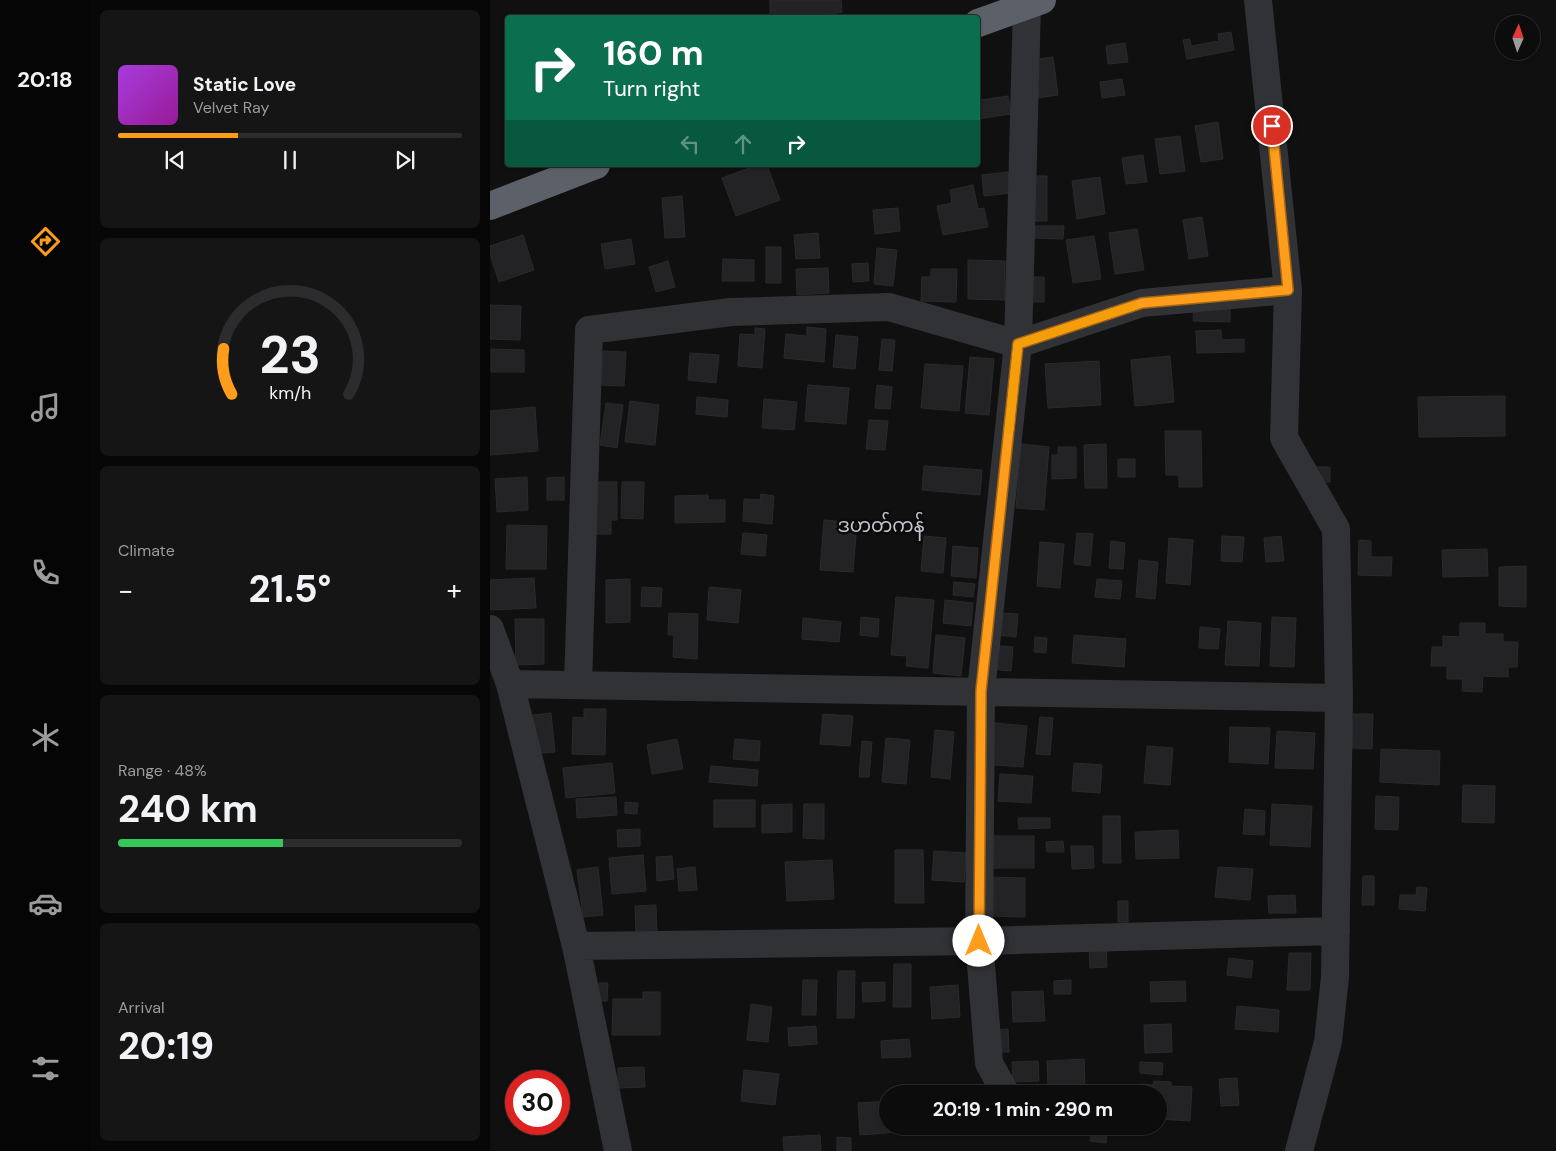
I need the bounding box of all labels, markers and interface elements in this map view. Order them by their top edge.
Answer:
north arrow [1495,15,1540,60]
map controls [1495,15,1540,60]
text: 160 m [603,30,704,76]
icon: right [520,35,585,100]
text: 20:18 [17,65,73,94]
text: Static Love [193,72,296,97]
text: Turn right [603,74,700,103]
text: Velvet Ray [193,97,269,118]
pin [1251,105,1293,147]
icon: arrive [1258,112,1286,140]
icon: left [676,130,704,158]
icon: ahead [729,130,757,158]
icon: right [782,130,810,158]
icon: previous [161,146,189,174]
icon: pause [276,146,304,174]
icon: next [391,146,419,174]
icon: directions [28,224,63,259]
text: 23 [259,321,321,389]
text: km/h [269,381,311,405]
icon: music [28,390,63,425]
district label: ဒဟတ်ကန် [837,511,925,541]
text: Climate [118,540,175,561]
icon: phone [28,555,63,590]
text: 21.5° [249,564,331,614]
text: − [118,572,133,609]
text: + [447,572,462,609]
icon: climate [28,720,63,755]
text: Range · 48% [118,760,207,781]
text: 240 km [118,784,258,834]
icon: car [28,886,63,921]
position arrow [952,914,1004,966]
text: Arrival [118,997,165,1018]
text: 20:19 [118,1021,214,1071]
icon: filters [28,1051,63,1086]
speed limit sign: 30 [505,1070,570,1135]
text: 20:19 · 1 min · 290 m [933,1097,1113,1122]

